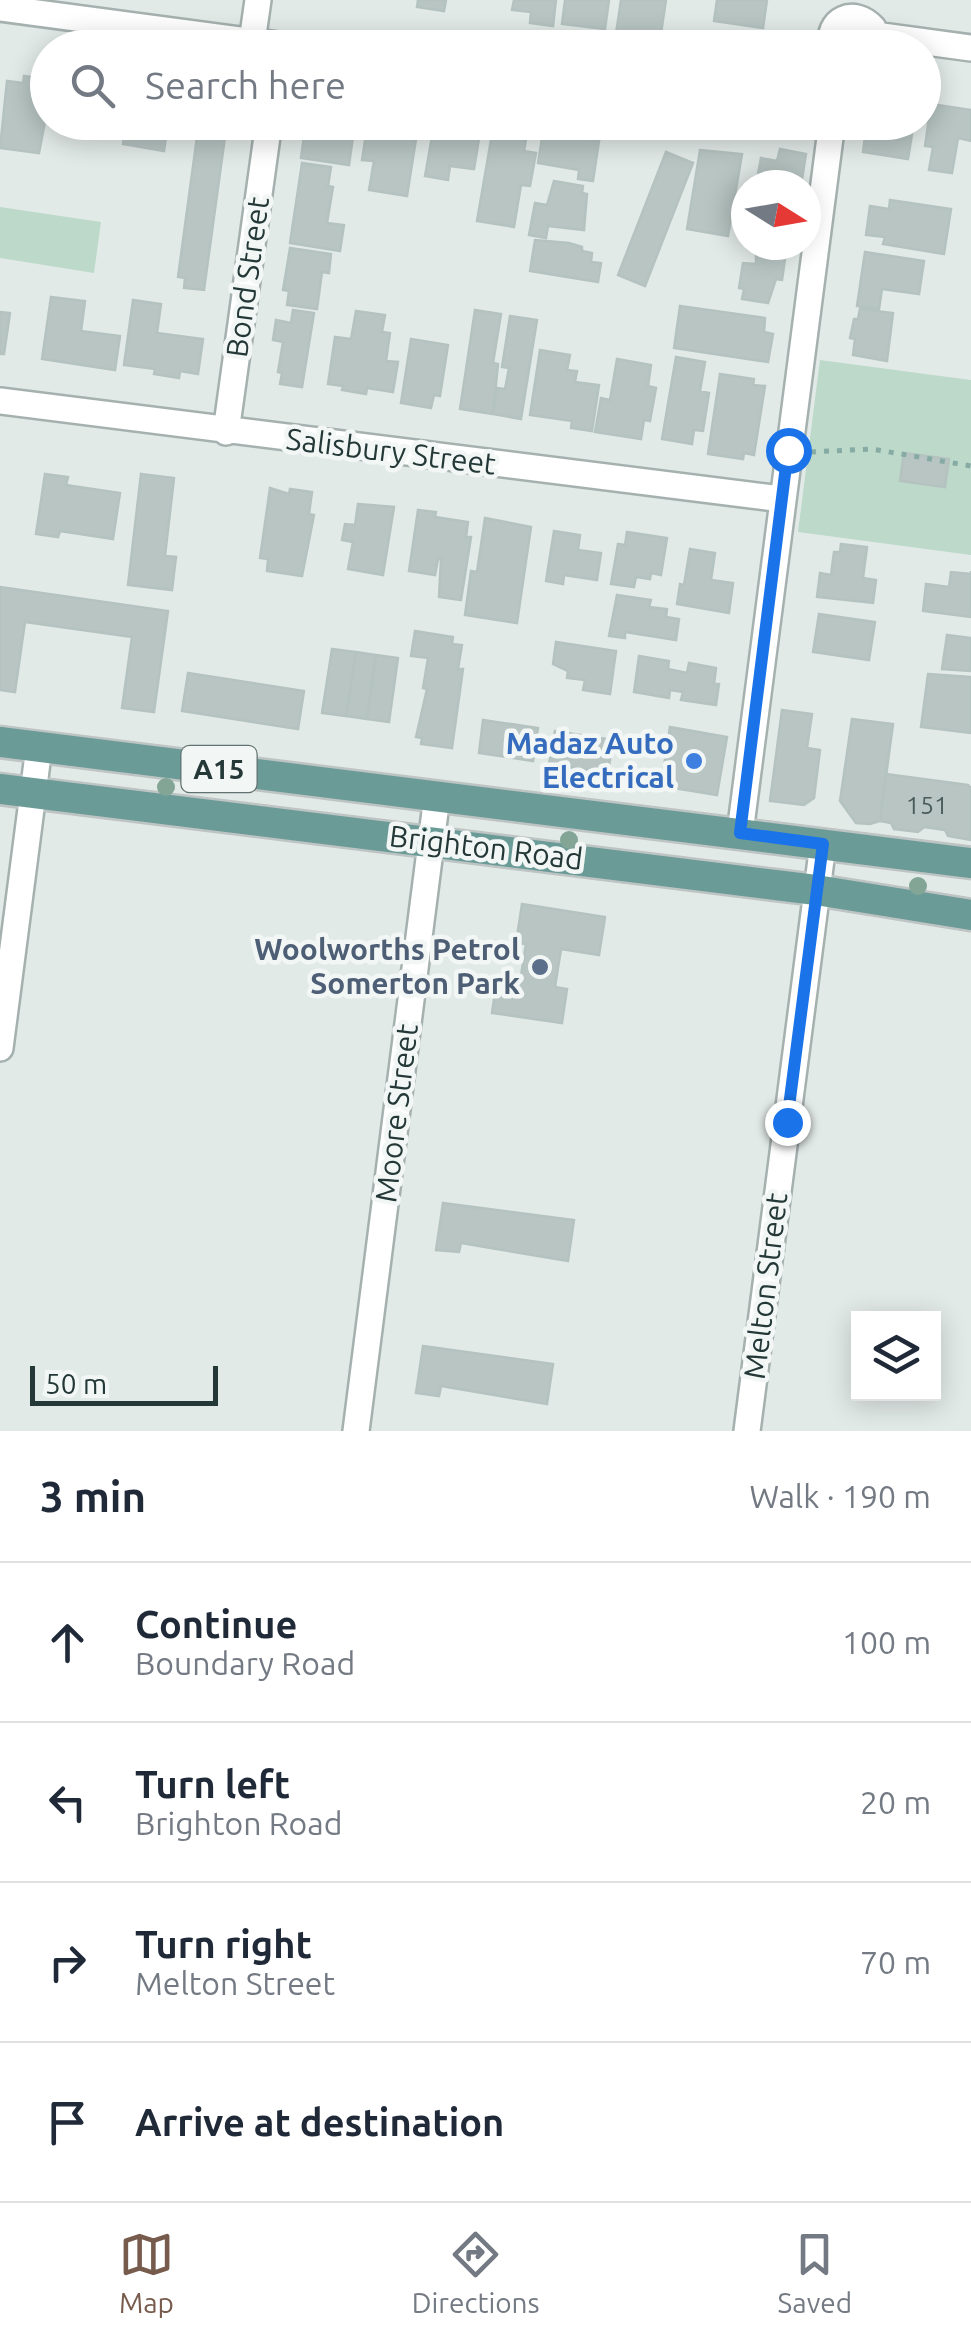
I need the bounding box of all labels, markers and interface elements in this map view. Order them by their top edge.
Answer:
search box [30,30,941,140]
icon: search [65,58,120,113]
text: Search here [145,64,346,106]
north arrow [731,170,821,260]
street label: Bond Street [219,194,275,359]
street label: Salisbury Street [284,421,498,481]
route start [766,428,812,474]
place label: Madaz Auto Electrical [506,726,674,794]
road number: A15 [182,746,256,792]
marker: Madaz Auto Electrical [683,750,705,772]
house number: 151 [906,791,948,819]
street label: Brighton Road [388,818,585,876]
place label: Woolworths Petrol Somerton Park [254,932,520,1000]
marker: Woolworths Petrol Somerton Park [529,956,551,978]
street label: Moore Street [368,1021,424,1204]
route end [765,1100,811,1146]
street label: Melton Street [737,1191,793,1381]
map controls [851,1311,941,1401]
button: layers [851,1311,941,1401]
scale bar [30,1361,218,1406]
text: 50 m [45,1368,107,1399]
text: 3 min [40,1473,146,1520]
text: Walk · 190 m [749,1478,931,1514]
text: Continue [135,1603,297,1645]
icon: ahead [40,1615,95,1670]
text: 100 m [842,1624,931,1660]
text: Boundary Road [135,1645,355,1681]
text: Turn left [135,1763,290,1805]
icon: left [40,1775,95,1830]
text: 20 m [860,1784,931,1820]
text: Brighton Road [135,1805,343,1841]
text: Turn right [135,1923,312,1965]
icon: right [40,1935,95,1990]
text: 70 m [860,1944,931,1980]
text: Melton Street [135,1965,335,2001]
icon: arrive [40,2095,95,2150]
text: Arrive at destination [135,2101,504,2143]
tab: Map [119,2227,174,2318]
tab: Directions [412,2227,540,2318]
tab: Saved [778,2227,852,2318]

